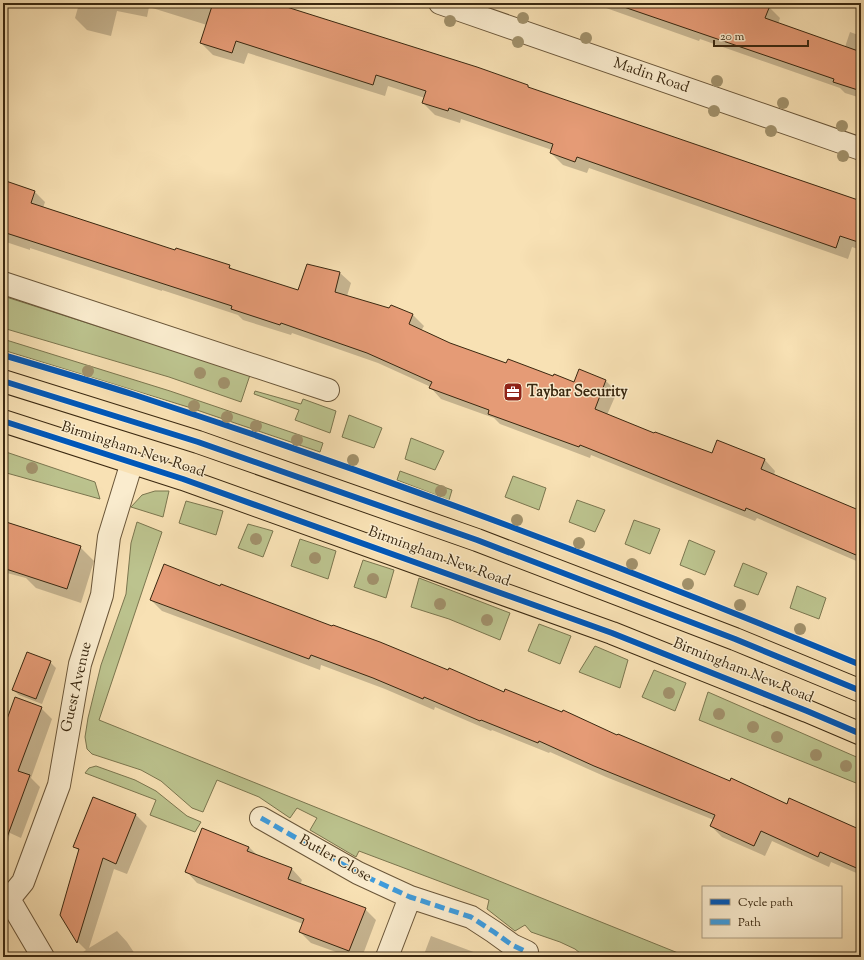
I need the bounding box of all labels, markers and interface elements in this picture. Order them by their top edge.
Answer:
scale bar [714,22,808,48]
text: 20 m [720,28,745,46]
street label: Madin Road [610,53,692,99]
office icon: Taybar Security [502,381,524,403]
place label: Taybar Security [527,382,628,403]
street label: Birmingham New Road [58,417,208,483]
street label: Birmingham New Road [365,521,514,593]
street label: Birmingham New Road [670,633,817,709]
street label: Guest Avenue [56,640,98,734]
street label: Butler Close [295,830,375,888]
legend [702,886,842,938]
text: Cycle path [738,894,793,912]
text: Path [738,914,761,932]

